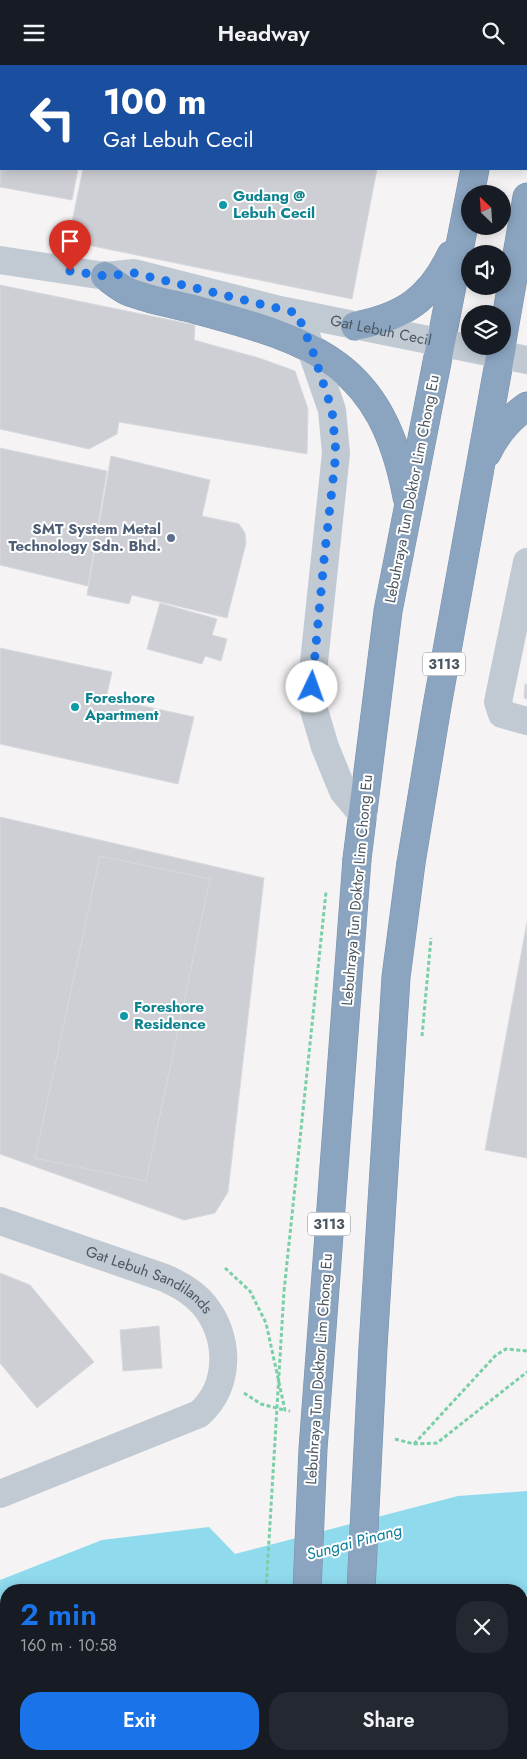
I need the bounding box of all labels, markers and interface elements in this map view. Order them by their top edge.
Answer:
text: Headway [217,17,310,49]
icon: menu [20,19,48,47]
icon: search [479,19,507,47]
text: 100 m [103,77,206,127]
icon: left [20,85,85,150]
text: Gat Lebuh Cecil [103,123,254,155]
place label: Gudang @ Lebuh Cecil [233,185,315,224]
north arrow [461,185,511,235]
map controls [461,185,511,355]
marker: Gudang @ Lebuh Cecil [217,199,229,211]
pin [49,220,91,271]
icon: arrive [56,227,84,255]
button: sound [461,245,511,295]
button: layers [461,305,511,355]
street label: Gat Lebuh Cecil [328,309,434,351]
street label: Lebuhraya Tun Doktor Lim Chong Eu [379,373,445,605]
place label: SMT System Metal Technology Sdn. Bhd. [9,518,161,557]
marker: SMT System Metal Technology Sdn. Bhd. [165,532,177,544]
road number: 3113 [423,653,465,675]
position arrow [285,660,337,712]
place label: Foreshore Apartment [84,687,159,726]
marker: Foreshore Apartment [69,701,81,713]
street label: Lebuhraya Tun Doktor Lim Chong Eu [336,773,378,1007]
place label: Foreshore Residence [134,996,206,1035]
marker: Foreshore Residence [118,1010,130,1022]
road number: 3113 [308,1213,350,1235]
street label: Gat Lebuh Sandilands [83,1240,218,1318]
street label: Lebuhraya Tun Doktor Lim Chong Eu [300,1252,338,1486]
water label: Sungai Pinang [304,1518,404,1566]
text: 2 min [20,1593,97,1636]
button: close [456,1601,508,1653]
text: 160 m · 10:58 [20,1634,117,1657]
button: Exit [20,1692,259,1750]
button: Share [269,1692,508,1750]

